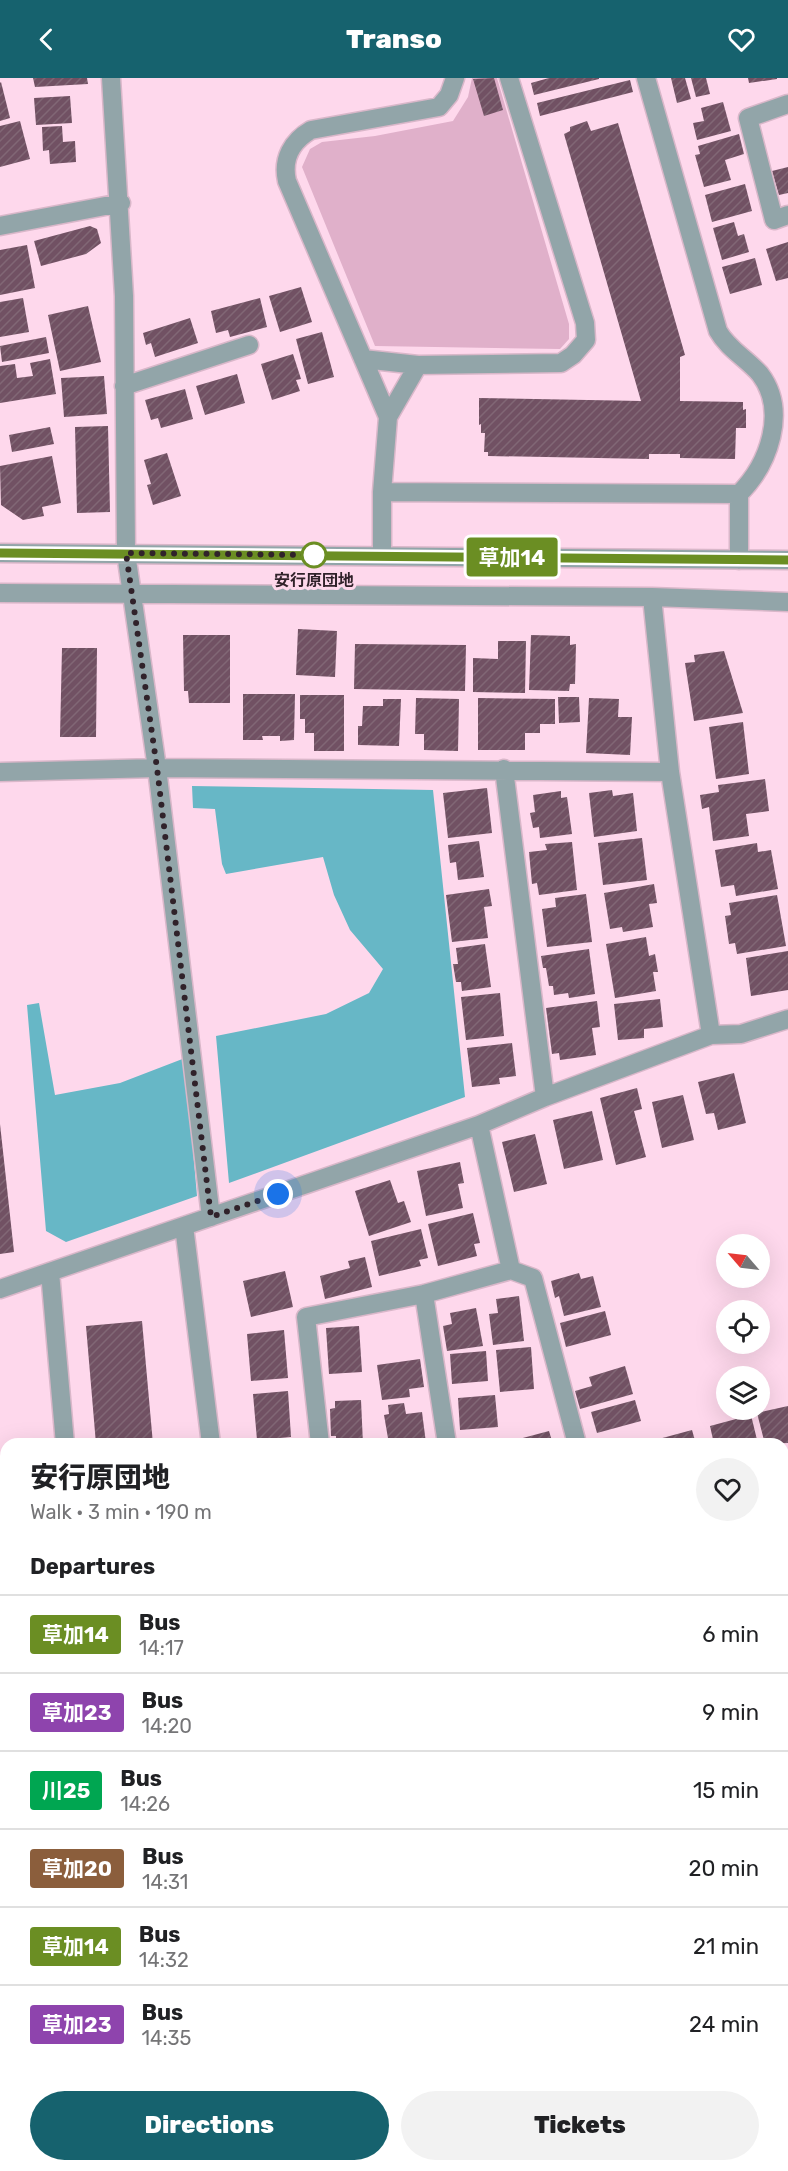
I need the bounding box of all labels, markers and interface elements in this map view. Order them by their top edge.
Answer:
icon: back [30,23,63,56]
text: Transo [346,23,442,55]
icon: heart [725,23,758,56]
line badge: 草加14 [470,538,554,576]
marker: 安行原団地 [301,542,327,568]
text: 草加14 [479,545,545,570]
place label: 安行原団地 [274,571,354,590]
your location [263,1179,293,1209]
north arrow [716,1234,770,1288]
map controls [716,1234,770,1420]
button: locate [716,1300,770,1354]
button: layers [716,1366,770,1420]
button: heart [696,1458,759,1521]
text: 安行原団地 [30,1461,170,1494]
text: Walk · 3 min · 190 m [30,1500,212,1524]
text: Departures [30,1553,155,1580]
text: Bus [139,1609,181,1636]
text: 6 min [702,1621,759,1648]
text: 草加14 [42,1622,109,1647]
text: 14:17 [139,1636,184,1660]
text: Bus [142,1687,183,1714]
text: 9 min [702,1699,759,1726]
text: 草加23 [42,1700,112,1725]
text: 14:20 [142,1714,192,1738]
text: Bus [120,1765,162,1792]
text: 15 min [693,1777,759,1804]
text: 川25 [42,1778,90,1803]
text: 14:26 [120,1792,170,1816]
text: Bus [142,1843,184,1870]
text: 20 min [689,1855,759,1882]
text: 草加20 [42,1856,112,1881]
text: 14:31 [142,1870,188,1894]
text: Bus [139,1921,181,1948]
text: 21 min [693,1933,759,1960]
text: 草加14 [42,1934,109,1959]
text: 14:32 [139,1948,189,1972]
text: Bus [142,1999,183,2026]
text: 24 min [689,2011,759,2038]
text: 草加23 [42,2012,112,2037]
text: 14:35 [142,2026,192,2050]
button: Directions [30,2091,389,2160]
button: Tickets [401,2091,759,2160]

